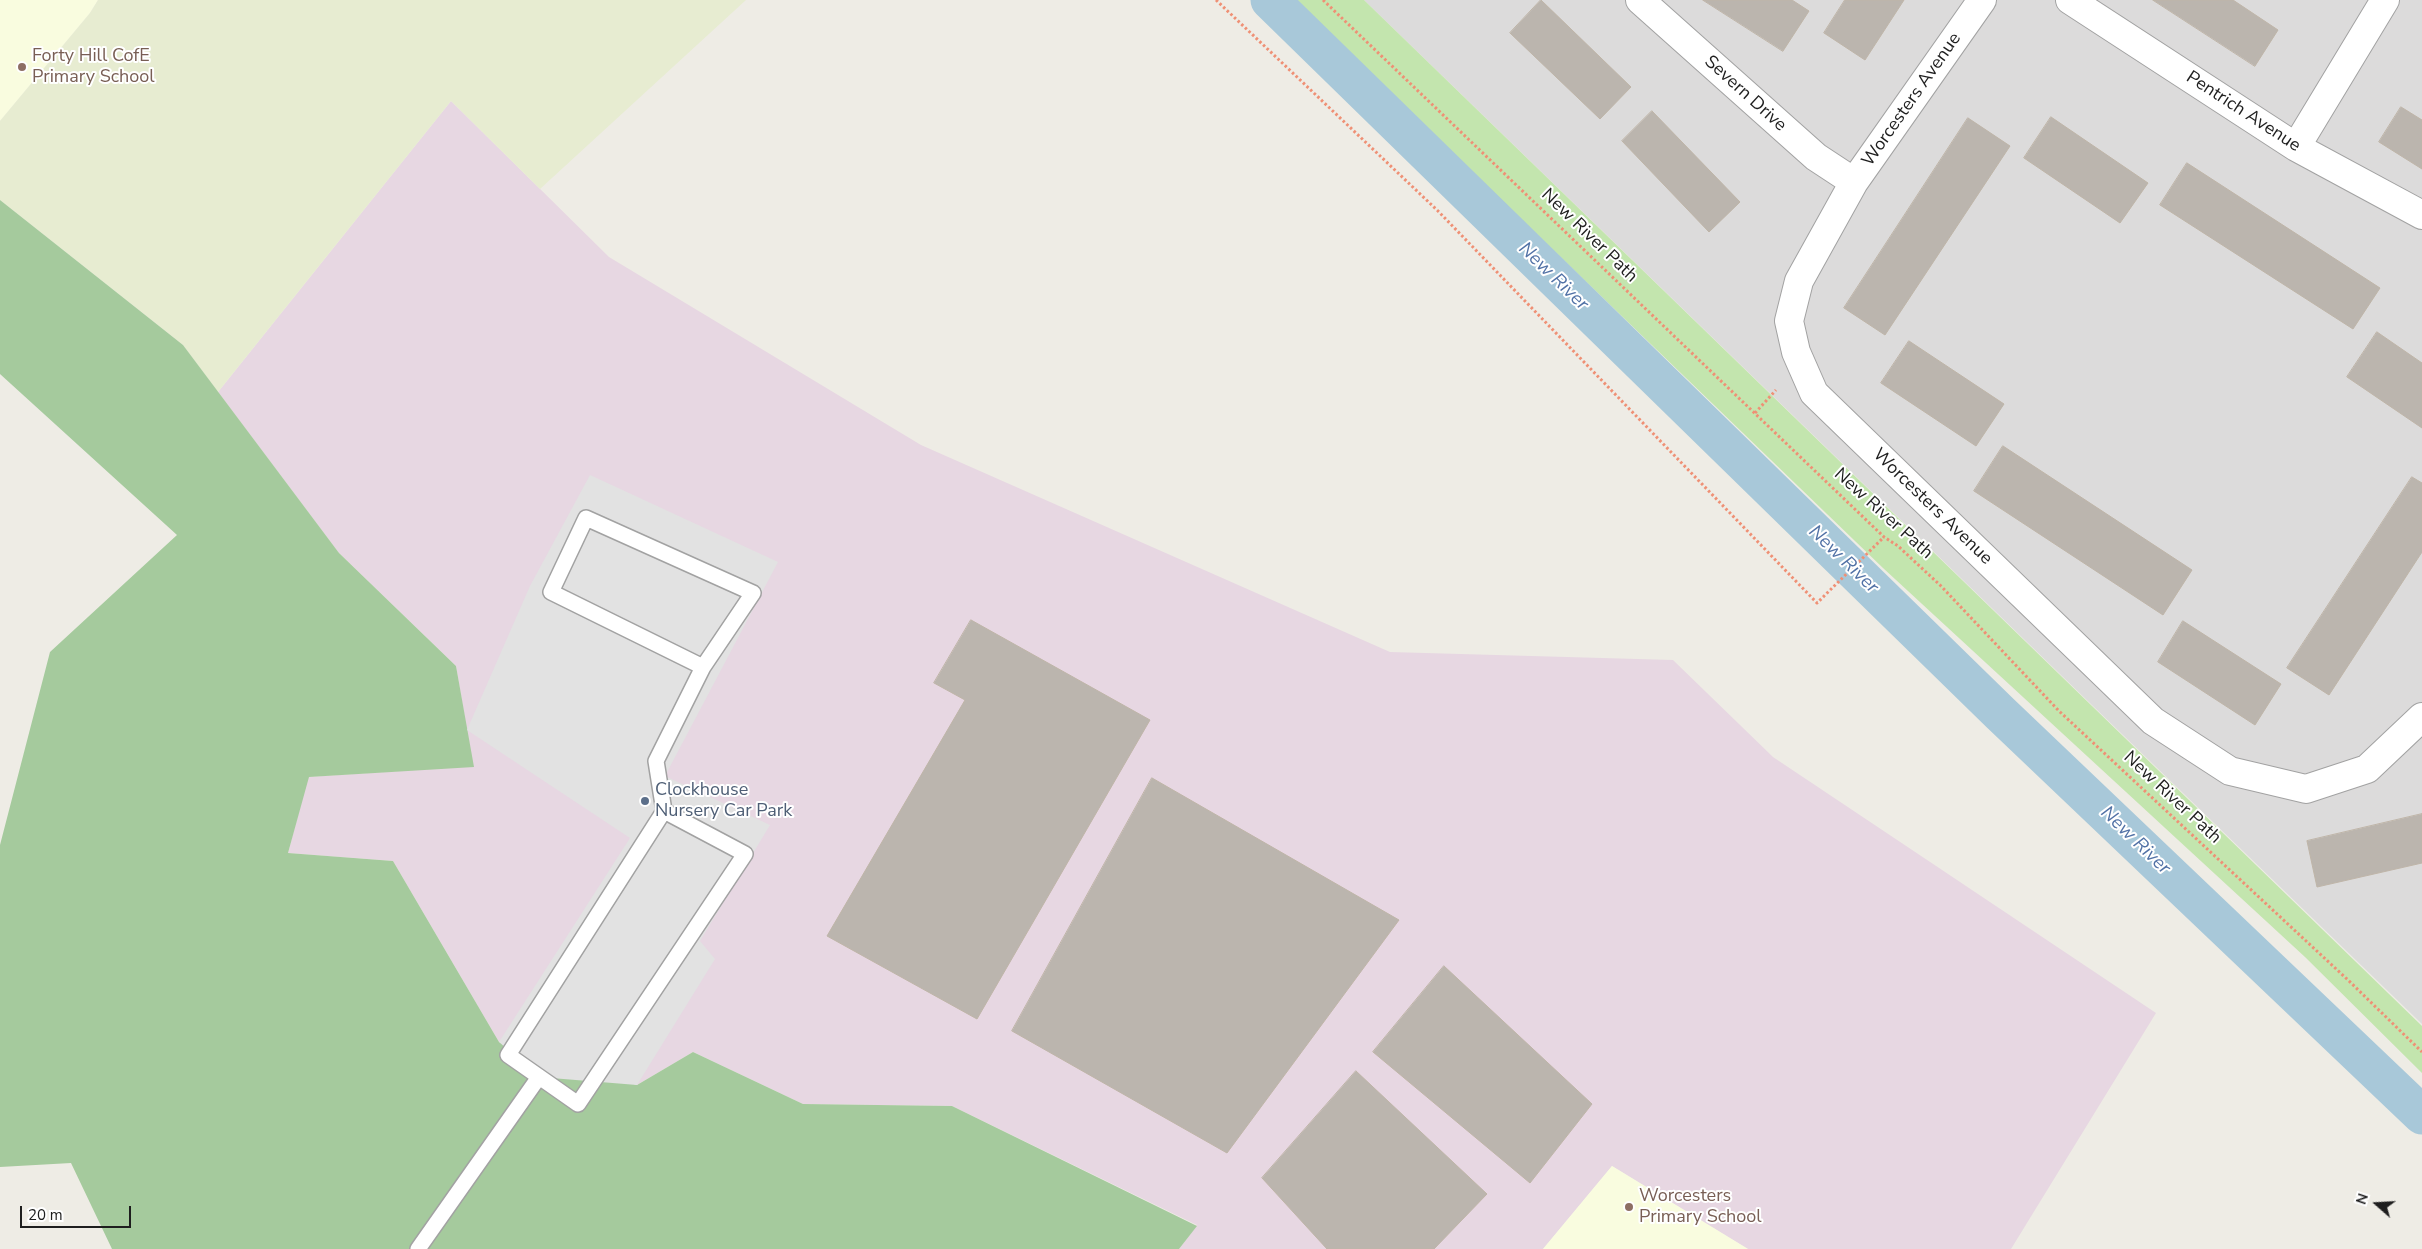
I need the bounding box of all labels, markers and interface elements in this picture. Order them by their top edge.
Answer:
street label: Worcesters Avenue [1858,29,1966,171]
place label: Forty Hill CofE Primary School [32,46,155,88]
street label: Severn Drive [1699,51,1791,137]
marker: Forty Hill CofE Primary School [16,61,28,73]
street label: Pentrich Avenue [2182,67,2304,157]
street label: New River Path [1536,185,1642,287]
water label: New River [1513,238,1593,316]
street label: Worcesters Avenue [1868,444,1996,570]
street label: New River Path [1829,464,1937,564]
water label: New River [1803,521,1883,599]
street label: New River Path [2119,747,2225,849]
place label: Clockhouse Nursery Car Park [655,780,792,822]
marker: Clockhouse Nursery Car Park [639,795,651,807]
water label: New River [2095,802,2175,880]
north arrow [2352,1179,2402,1229]
place label: Worcesters Primary School [1639,1186,1762,1228]
text: N [2352,1191,2373,1207]
scale bar [22,1196,134,1228]
marker: Worcesters Primary School [1623,1201,1635,1213]
text: 20 m [28,1205,63,1225]

